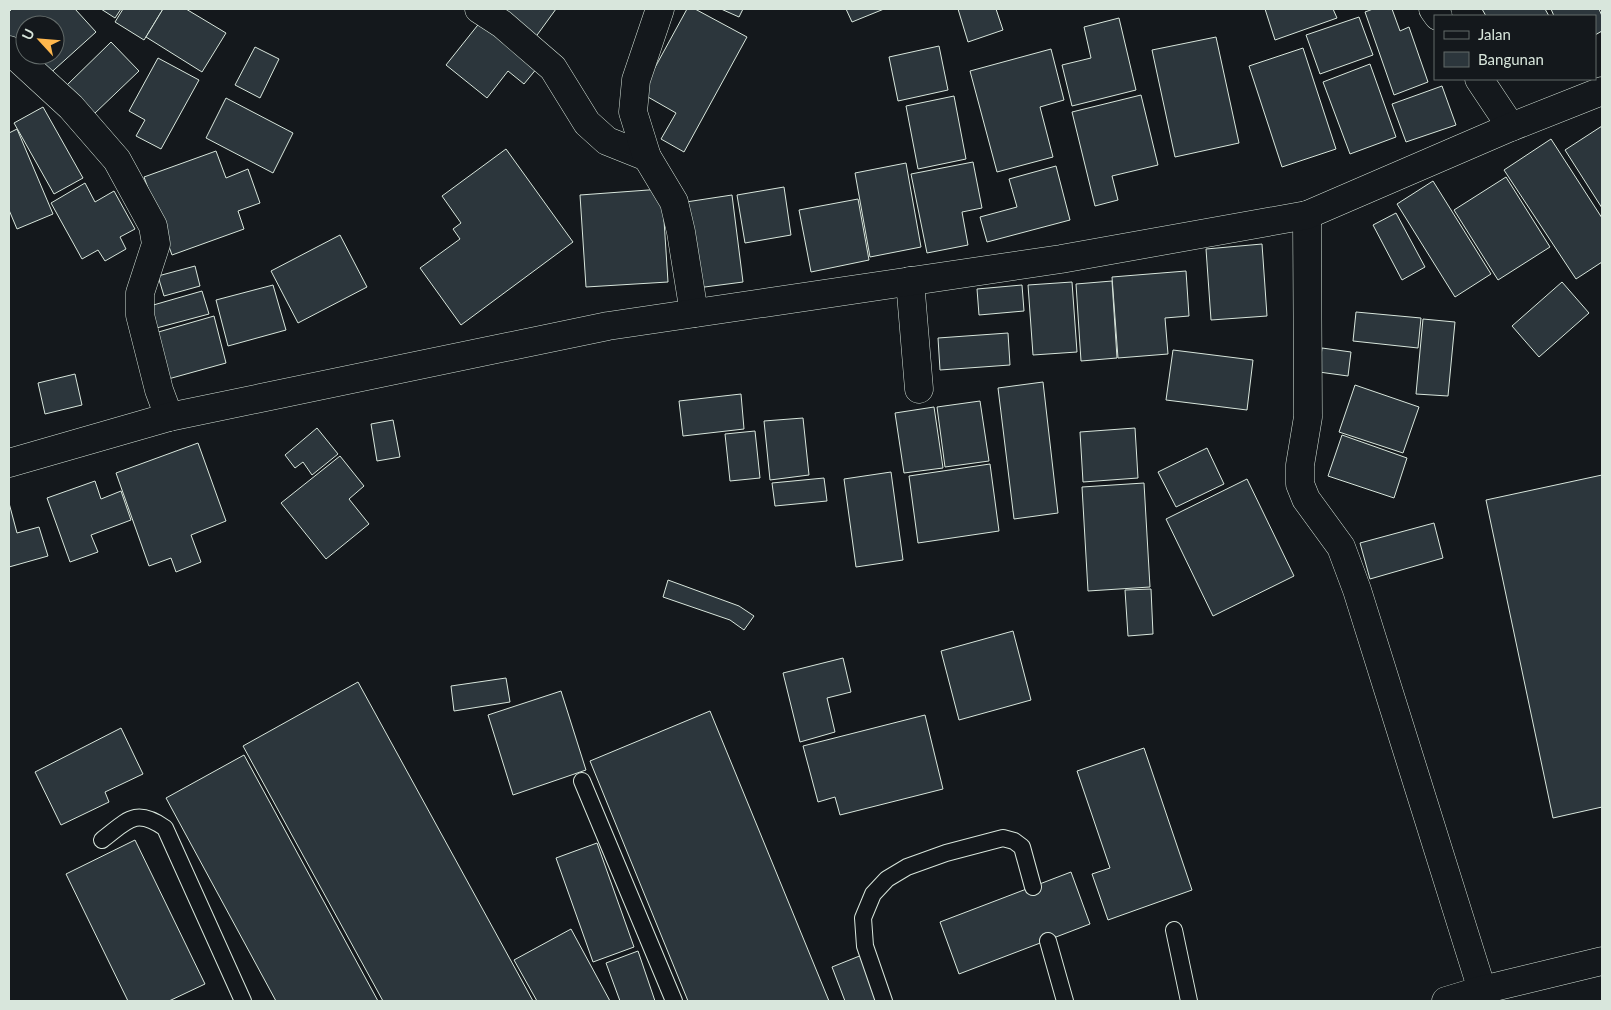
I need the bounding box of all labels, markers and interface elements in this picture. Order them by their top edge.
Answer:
north arrow [15,15,65,65]
legend [1434,15,1596,80]
text: Jalan [1478,25,1511,43]
text: U [18,26,38,42]
text: Bangunan [1478,50,1544,68]

